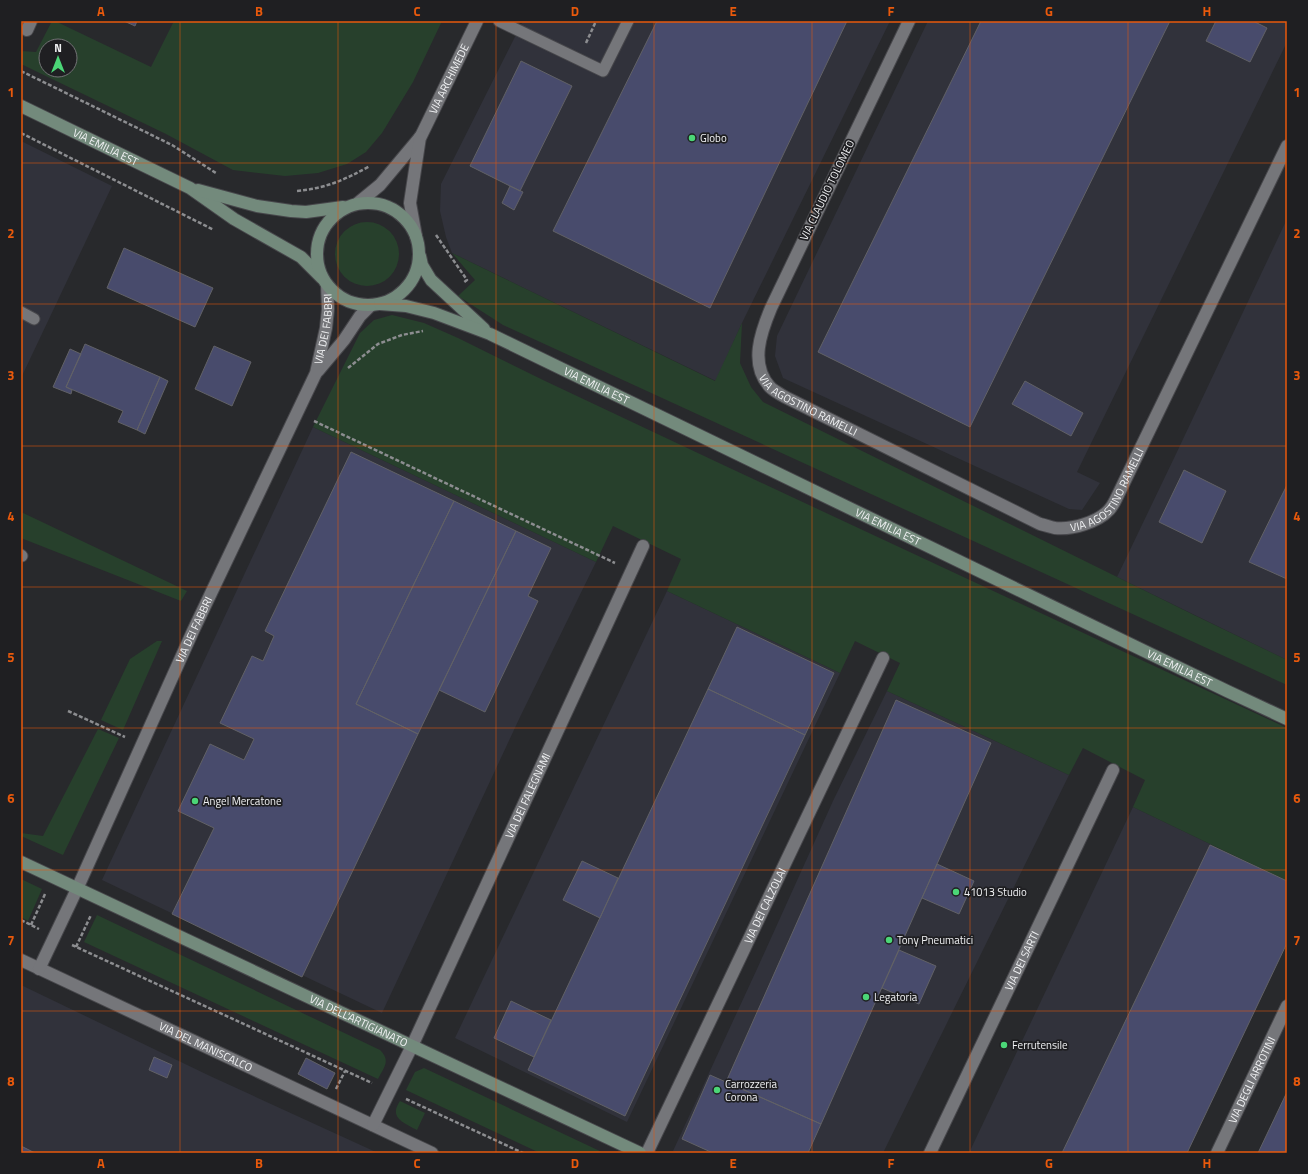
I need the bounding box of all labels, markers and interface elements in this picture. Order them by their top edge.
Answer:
text: A [97,1,105,21]
text: B [255,1,263,21]
text: C [413,1,421,21]
text: D [571,1,579,21]
text: E [729,1,737,21]
text: F [888,1,895,21]
text: G [1045,1,1053,21]
text: H [1203,1,1211,21]
north arrow [38,38,78,78]
text: N [54,40,62,56]
street label: VIA ARCHIMEDE [425,41,473,116]
text: 1 [7,82,15,102]
text: 1 [1293,82,1301,102]
street label: VIA EMILIA EST [70,124,141,170]
place label: Globo [700,130,727,146]
marker: Globo [687,133,697,143]
street label: VIA CLAUDIO TOLOMEO [796,137,858,243]
text: 2 [7,223,15,243]
text: 2 [1293,223,1301,243]
street label: VIA DEI FABBRI [310,293,336,366]
street label: VIA EMILIA EST [561,363,632,408]
text: 3 [7,365,15,385]
text: 3 [1293,365,1301,385]
street label: VIA AGOSTINO RAMELLI [755,371,860,440]
street label: VIA AGOSTINO RAMELLI [1069,445,1148,535]
street label: VIA EMILIA EST [853,504,924,550]
text: 4 [7,506,15,526]
text: 4 [1293,506,1301,526]
street label: VIA DEI FABBRI [172,594,216,665]
street label: VIA EMILIA EST [1144,645,1215,691]
text: 5 [7,647,15,667]
text: 5 [1293,647,1301,667]
street label: VIA DEI FALEGNAMI [501,750,554,841]
text: 6 [7,788,15,808]
text: 6 [1293,788,1301,808]
place label: Angel Mercatone [203,793,282,809]
marker: Angel Mercatone [190,796,200,806]
street label: VIA DEI CALZOLAI [740,865,790,946]
place label: 41013 Studio [964,884,1027,900]
marker: 41013 Studio [951,887,961,897]
street label: VIA DEI SARTI [1001,928,1043,993]
text: 7 [7,930,15,950]
text: 7 [1293,930,1301,950]
place label: Tony Pneumatici [897,932,973,948]
marker: Tony Pneumatici [884,935,894,945]
place label: Legatoria [874,989,918,1005]
street label: VIA DELL'ARTIGIANATO [307,991,410,1051]
marker: Legatoria [861,992,871,1002]
street label: VIA DEL MANISCALCO [156,1018,255,1076]
street label: VIA DEGLI ARROTINI [1224,1034,1279,1126]
place label: Ferrutensile [1012,1037,1068,1053]
marker: Ferrutensile [999,1040,1009,1050]
text: 8 [7,1071,15,1091]
text: 8 [1293,1071,1301,1091]
place label: Carrozzeria Corona [725,1076,778,1105]
marker: Carrozzeria Corona [712,1085,722,1095]
text: A [97,1153,105,1173]
text: B [255,1153,263,1173]
text: C [413,1153,421,1173]
text: D [571,1153,579,1173]
text: E [729,1153,737,1173]
text: F [888,1153,895,1173]
text: G [1045,1153,1053,1173]
text: H [1203,1153,1211,1173]

